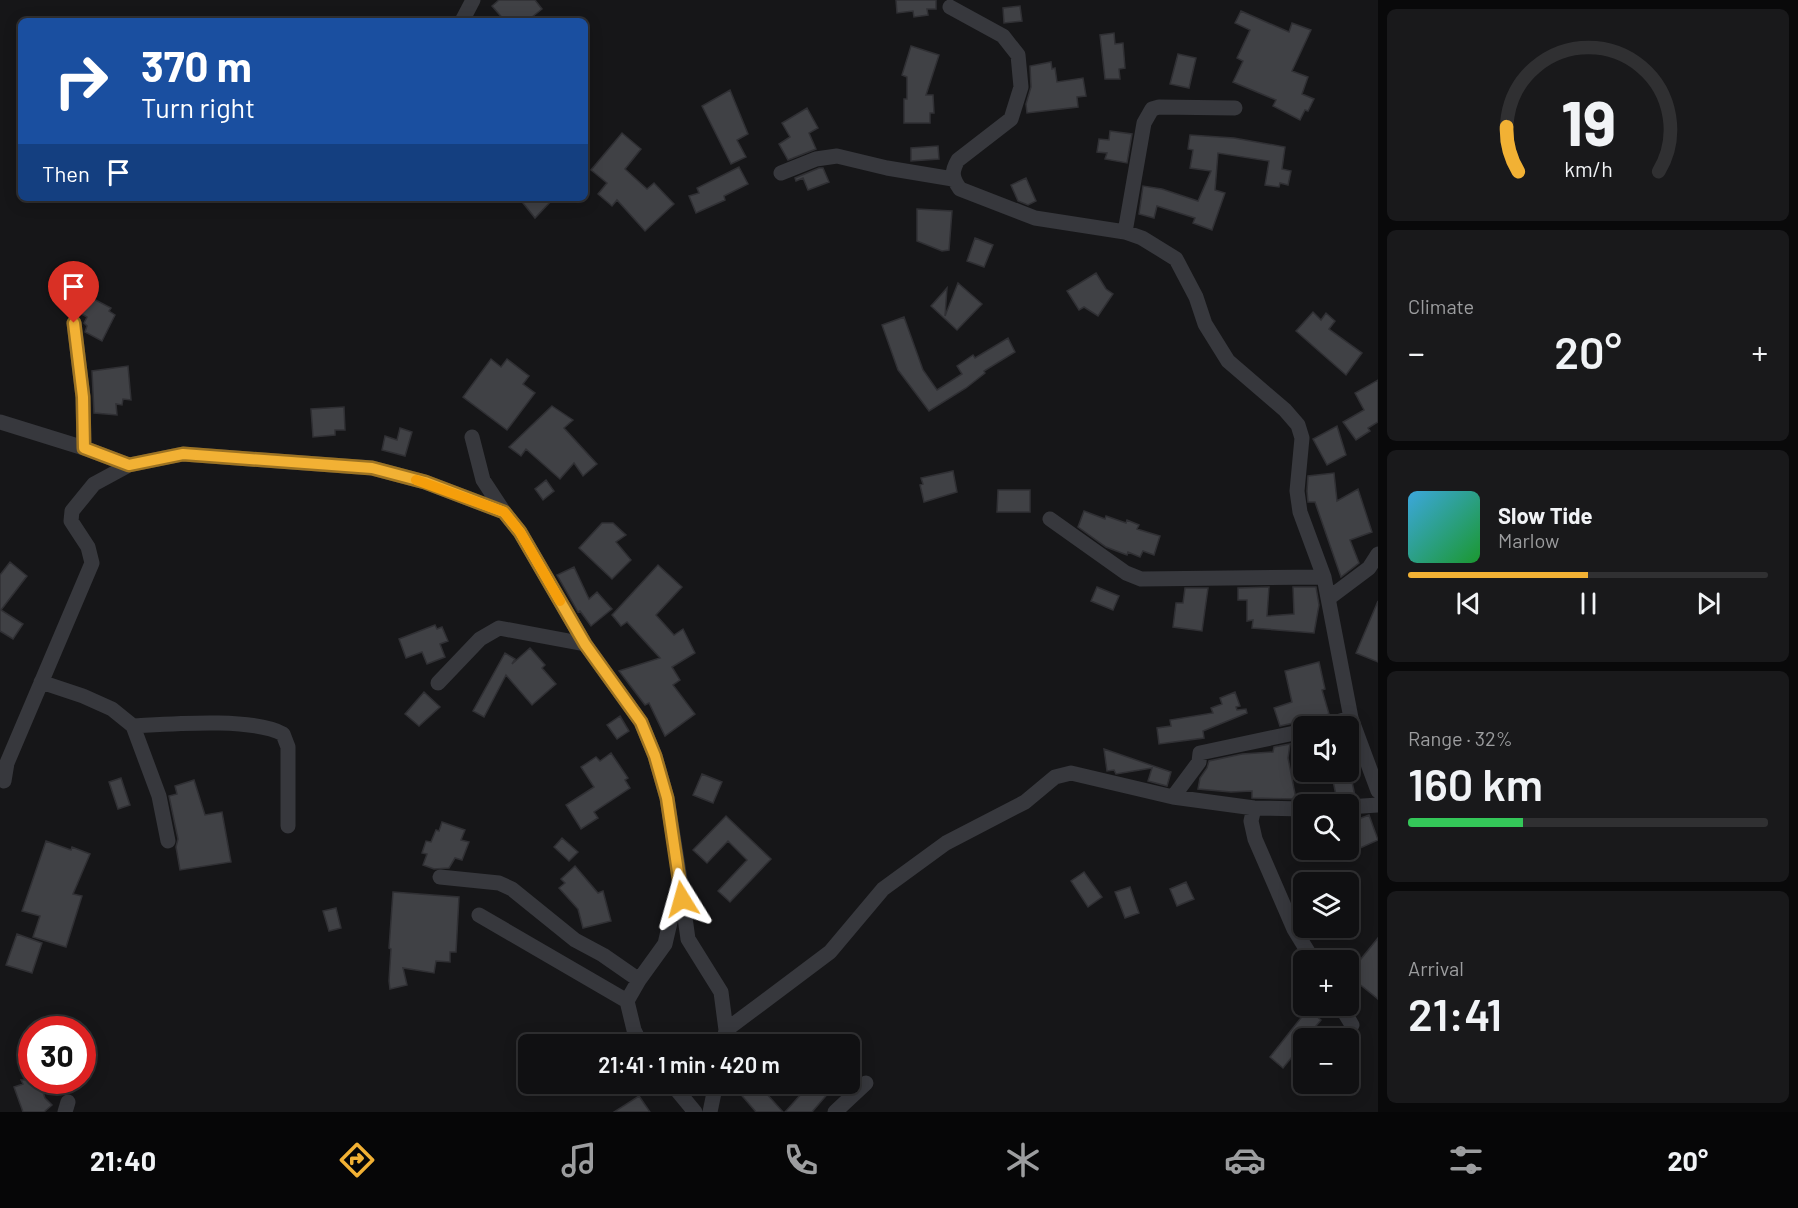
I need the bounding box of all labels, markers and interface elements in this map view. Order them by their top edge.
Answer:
text: 370 m [141,40,252,90]
icon: right [42,42,120,120]
text: 19 [1560,84,1616,158]
text: Turn right [141,91,255,123]
icon: arrive [102,156,135,189]
text: km/h [1564,156,1612,181]
text: Then [42,160,90,186]
pin [48,261,99,323]
icon: arrive [57,270,90,303]
text: Climate [1408,294,1474,318]
text: 20° [1554,324,1622,378]
text: − [1408,332,1425,372]
text: + [1752,332,1768,372]
text: Slow Tide [1498,502,1593,528]
text: Marlow [1498,528,1559,552]
icon: previous [1452,587,1485,620]
icon: pause [1572,587,1605,620]
icon: next [1692,587,1725,620]
map controls [1293,716,1359,1094]
button: sound [1293,716,1359,782]
text: Range · 32% [1408,726,1513,750]
text: 160 km [1408,756,1543,810]
button: search [1293,794,1359,860]
position arrow [650,867,714,931]
button: layers [1293,872,1359,938]
button: + [1293,950,1359,1016]
text: Arrival [1408,956,1464,980]
text: 21:41 [1408,986,1502,1040]
speed limit sign: 30 [18,1016,96,1094]
button: − [1293,1028,1359,1094]
text: 21:41 · 1 min · 420 m [598,1051,780,1077]
icon: directions [336,1139,378,1181]
icon: music [558,1139,600,1181]
icon: phone [780,1139,822,1181]
icon: climate [1002,1139,1044,1181]
icon: car [1224,1139,1266,1181]
icon: filters [1445,1139,1487,1181]
text: 21:40 [90,1144,156,1176]
text: 20° [1667,1144,1708,1176]

